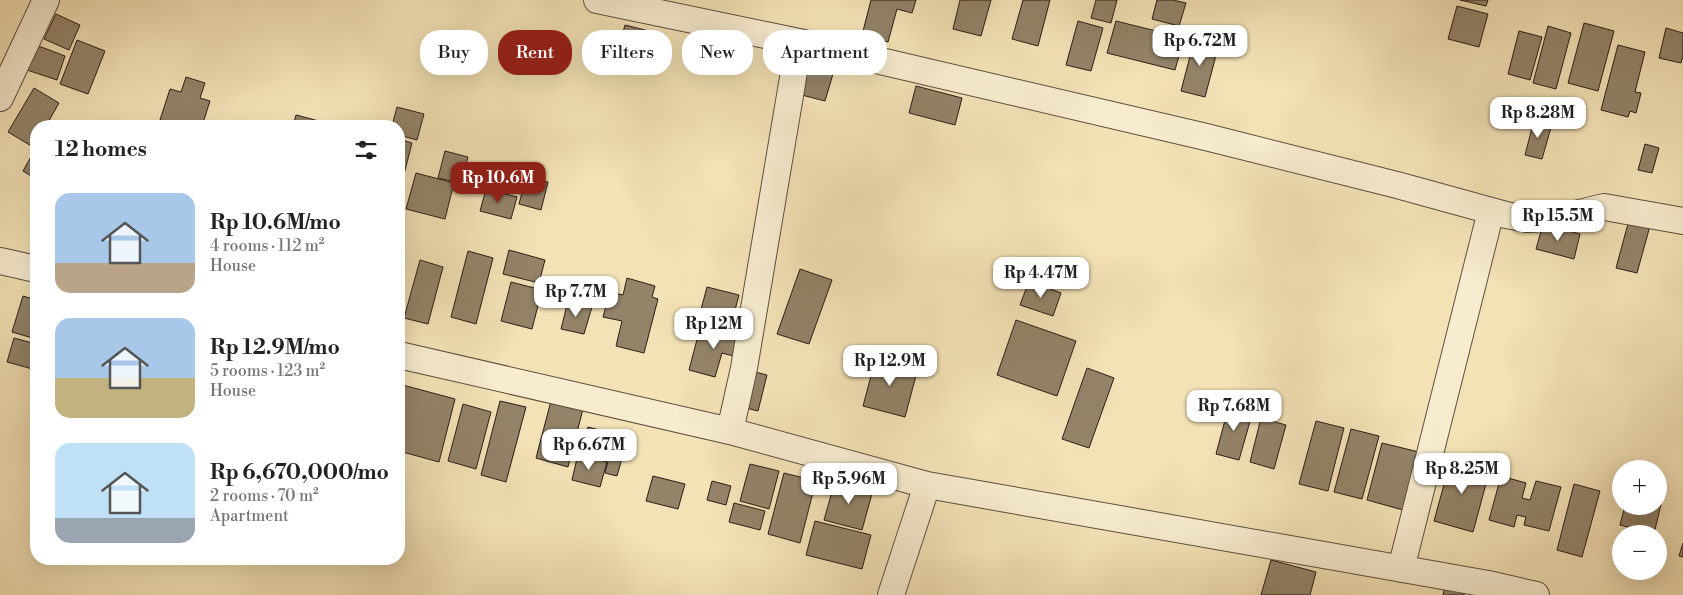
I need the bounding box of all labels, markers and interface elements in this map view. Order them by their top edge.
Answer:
pin: Rp 6.72M [1148,24,1252,67]
chip: Buy [420,30,488,75]
chip: Rent [498,30,572,75]
chip: Filters [582,30,672,75]
chip: New [682,30,753,75]
chip: Apartment [763,30,887,75]
text: Rp 6.72M [1163,31,1237,51]
pin: Rp 8.28M [1486,96,1590,139]
text: Rp 8.28M [1501,103,1575,123]
icon: filters [352,136,380,164]
text: 12 homes [55,137,147,163]
pin: Rp 10.6M [446,162,550,204]
text: Rp 10.6M [462,168,534,188]
pin: Rp 15.5M [1506,200,1610,242]
text: Rp 15.5M [1522,206,1594,226]
text: Rp 10.6M/mo [210,210,341,236]
icon: home [95,213,155,273]
text: 4 rooms · 112 m² [210,236,324,256]
text: House [210,256,256,276]
pin: Rp 4.47M [989,256,1093,299]
text: Rp 4.47M [1004,263,1078,283]
pin: Rp 7.7M [530,276,622,318]
text: Rp 7.7M [545,282,607,302]
pin: Rp 12M [673,308,755,350]
text: Rp 12M [685,314,743,334]
text: Rp 12.9M/mo [210,335,340,361]
icon: home [95,338,155,398]
pin: Rp 12.9M [838,344,942,387]
text: Rp 12.9M [854,351,926,371]
text: 5 rooms · 123 m² [210,361,325,381]
text: House [210,381,256,401]
pin: Rp 7.68M [1182,390,1286,432]
text: Rp 7.68M [1198,396,1270,416]
pin: Rp 6.67M [537,428,641,471]
text: Rp 6.67M [553,435,625,455]
pin: Rp 8.25M [1410,452,1514,495]
text: Rp 8.25M [1425,459,1499,479]
text: Rp 6,670,000/mo [210,460,389,486]
map controls [1612,460,1667,580]
button: + [1612,460,1667,515]
pin: Rp 5.96M [797,462,901,505]
icon: home [95,463,155,523]
text: Rp 5.96M [812,469,886,489]
text: 2 rooms · 70 m² [210,486,319,506]
text: Apartment [210,506,289,526]
button: − [1612,525,1667,580]

